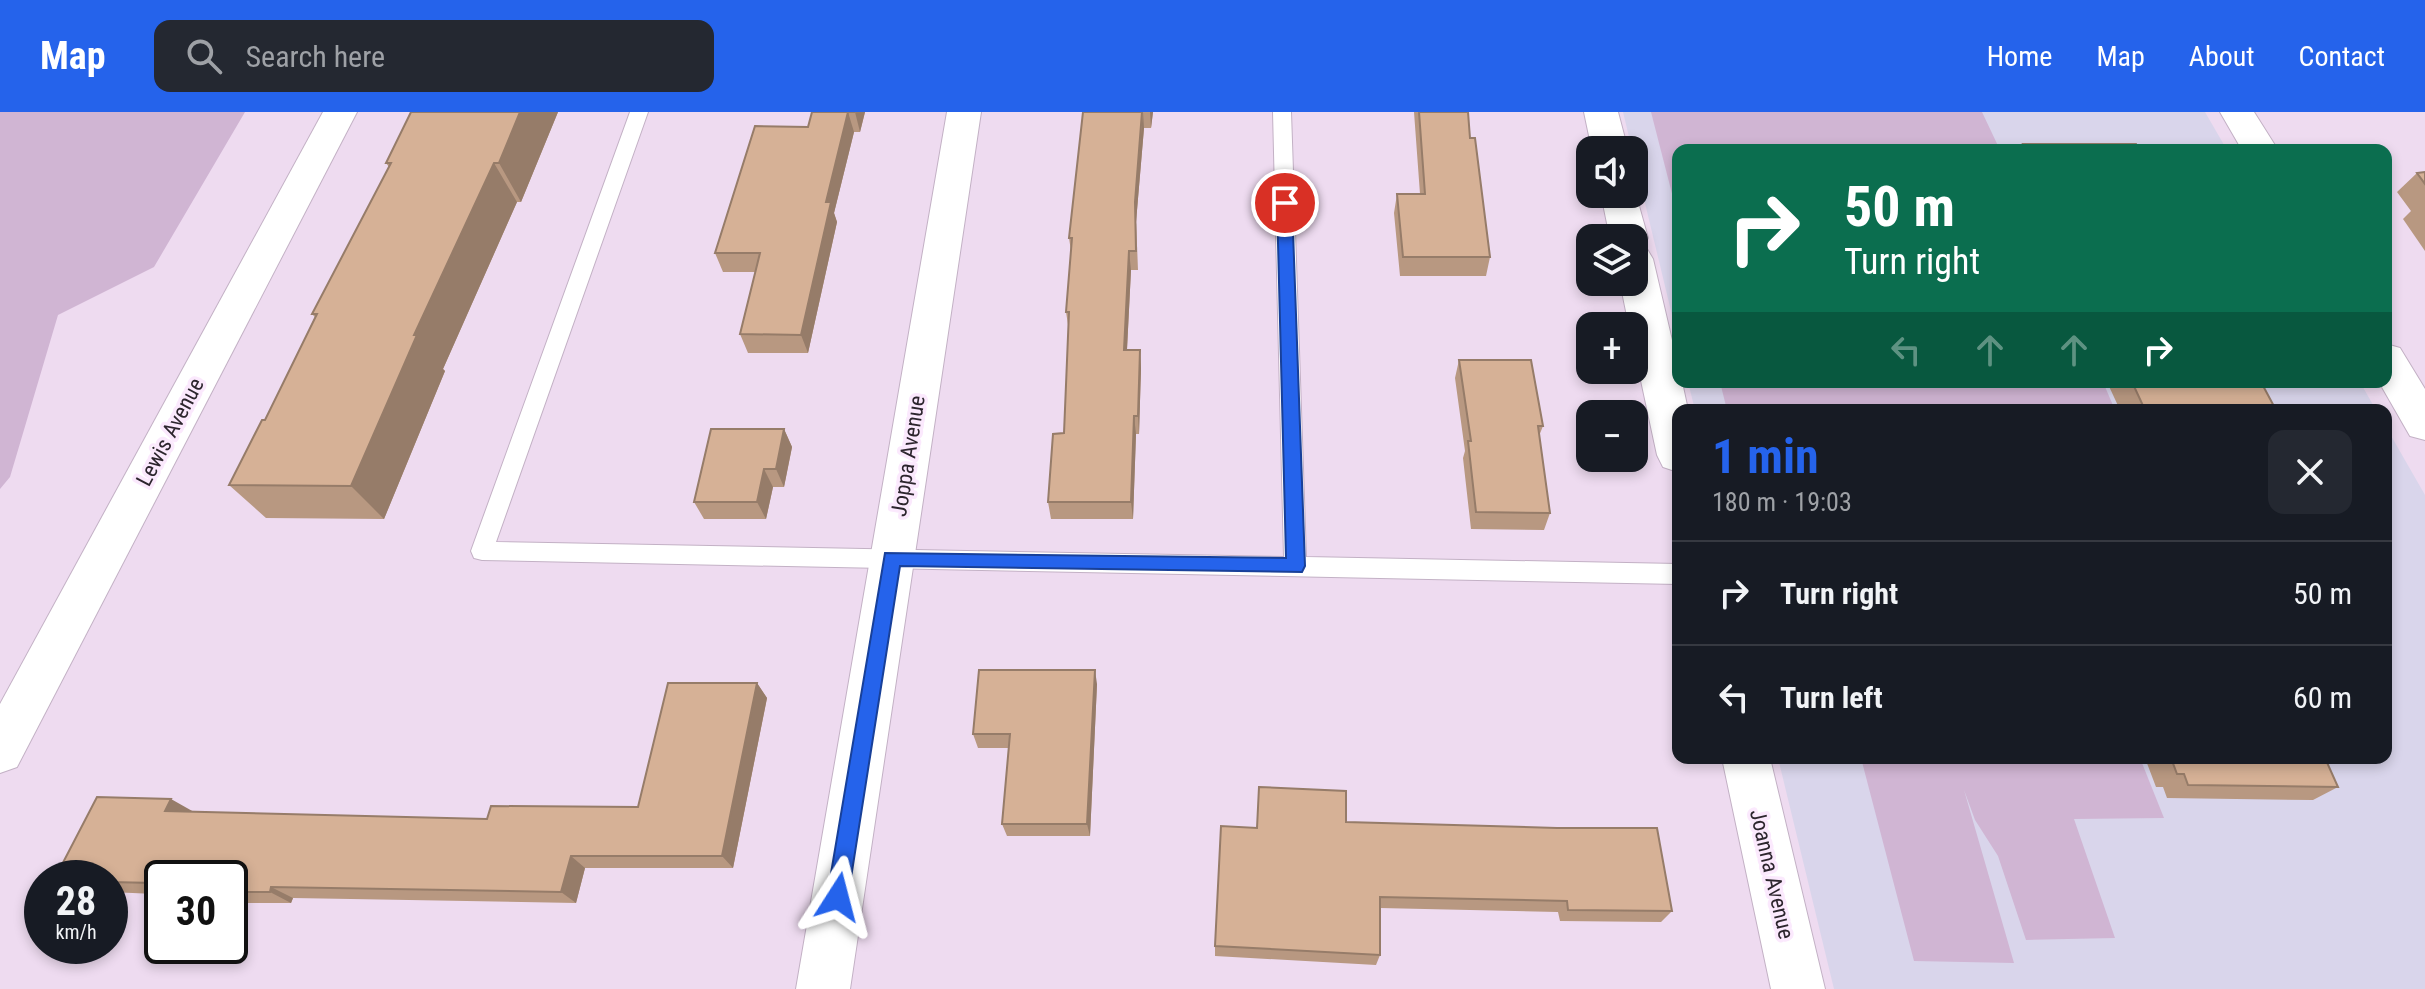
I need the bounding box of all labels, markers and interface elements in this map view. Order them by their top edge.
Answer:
search box [154,20,714,92]
text: Map [40,34,106,78]
icon: search [182,34,226,78]
text: Search here [246,39,385,74]
text: Home [1987,40,2052,73]
text: Map [2096,40,2145,73]
text: About [2189,40,2255,73]
text: Contact [2299,40,2385,73]
map controls [1576,136,1648,472]
button: sound [1576,136,1648,208]
pin [1251,169,1319,237]
text: 50 m [1844,174,1955,240]
icon: right [1712,176,1816,280]
icon: arrive [1263,181,1307,225]
button: layers [1576,224,1648,296]
text: Turn right [1844,241,1980,283]
button: + [1576,312,1648,384]
icon: left [1884,328,1928,372]
icon: ahead [1968,328,2012,372]
icon: ahead [2052,328,2096,372]
icon: right [2136,328,2180,372]
street label: Lewis Avenue [131,374,209,490]
street label: Joppa Avenue [886,394,930,518]
button: − [1576,400,1648,472]
text: 1 min [1712,428,1819,485]
button: close [2268,430,2352,514]
text: 180 m · 19:03 [1712,487,1852,517]
icon: right [1712,571,1756,615]
text: Turn right [1780,576,1898,611]
text: 50 m [2293,576,2352,611]
icon: left [1712,675,1756,719]
text: Turn left [1780,680,1883,715]
text: 60 m [2293,680,2352,715]
street label: Joanna Avenue [1745,807,1799,941]
position arrow [796,855,880,939]
speed limit sign: 30 [144,860,248,964]
text: 28 [56,878,96,925]
text: km/h [55,920,97,944]

